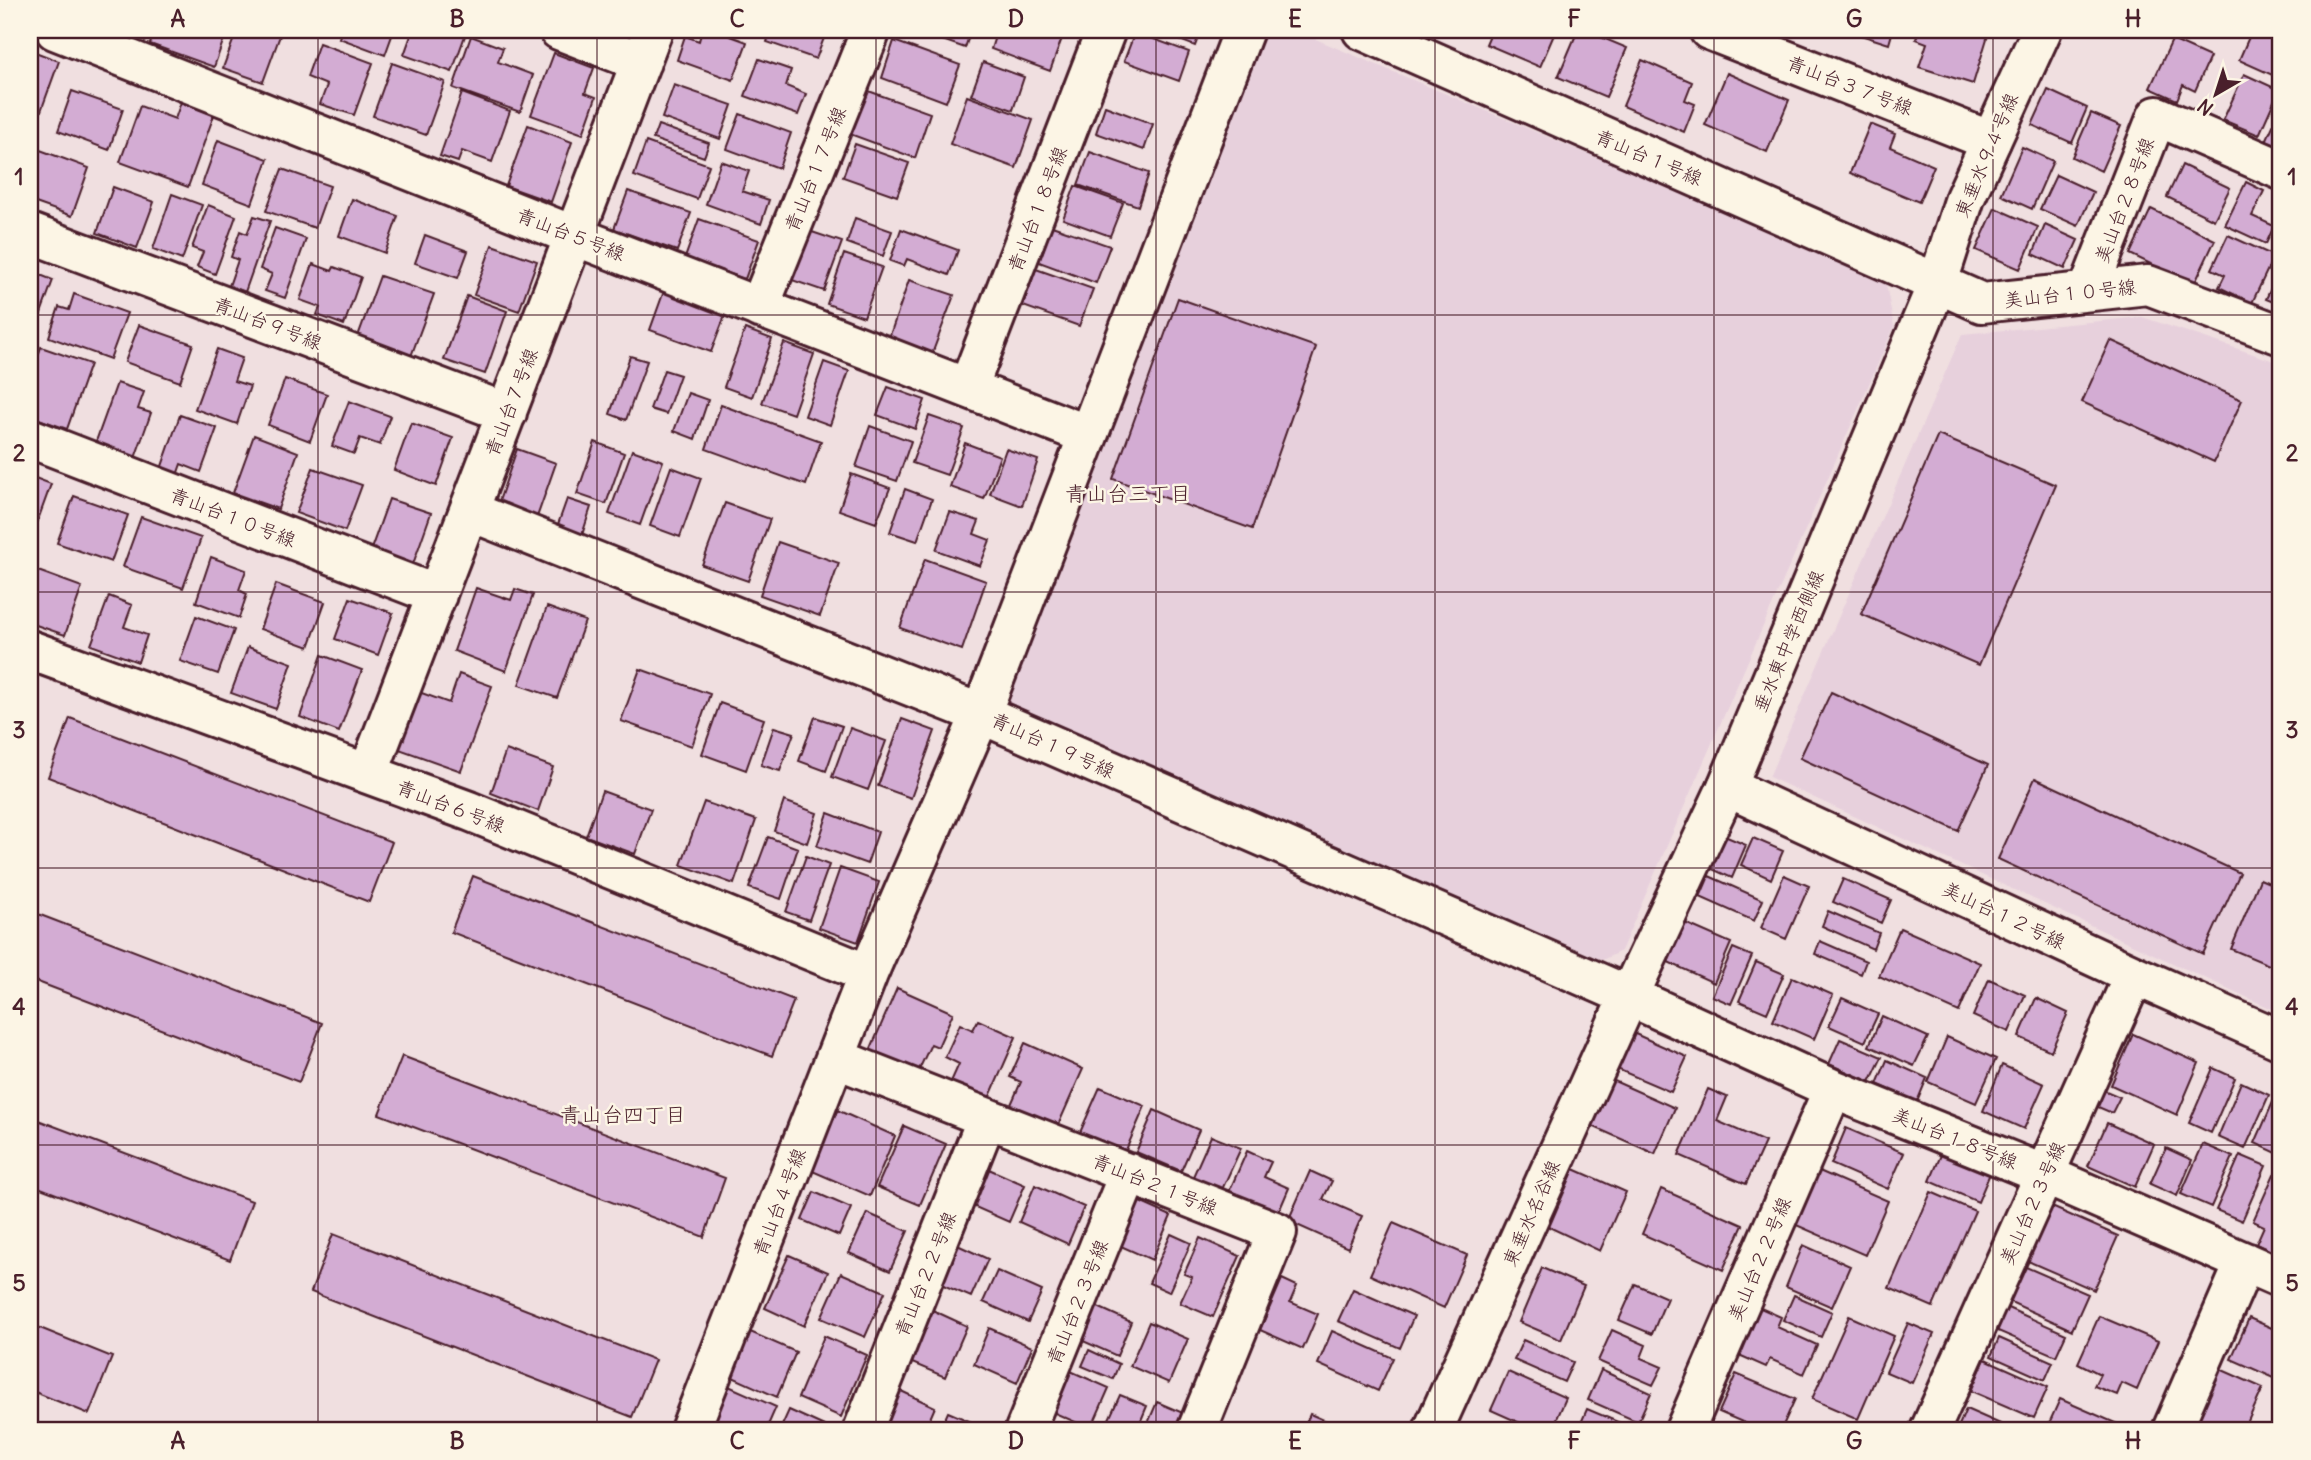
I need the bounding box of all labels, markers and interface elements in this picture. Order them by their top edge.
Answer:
text: A [171,4,186,33]
text: B [449,4,465,33]
text: C [729,4,745,33]
text: D [1008,4,1024,33]
text: E [1288,4,1302,33]
text: F [1567,4,1581,33]
text: G [1846,4,1862,33]
text: H [2125,4,2141,33]
street label: 青山台３７号線 [1784,50,1916,120]
north arrow [2182,60,2252,130]
street label: 東垂水９４号線 [1949,89,2023,221]
text: N [2193,94,2218,121]
street label: 青山台１７号線 [779,103,851,235]
street label: 青山台１号線 [1592,124,1706,190]
street label: 美山台２８号線 [2089,134,2159,266]
street label: 青山台１８号線 [1002,143,1072,275]
text: 1 [14,162,24,191]
text: 1 [2287,162,2297,191]
street label: 青山台５号線 [513,202,629,266]
street label: 美山台１０号線 [2003,274,2137,312]
street label: 青山台９号線 [210,291,326,355]
street label: 青山台７号線 [479,344,543,460]
text: 2 [13,438,26,467]
text: 2 [2286,438,2299,467]
district label: 青山台三丁目 [1065,480,1191,507]
street label: 青山台１０号線 [167,482,299,552]
street label: 垂水東中学西側線 [1747,566,1829,716]
street label: 青山台１９号線 [987,707,1119,783]
text: 3 [12,715,26,744]
text: 3 [2285,715,2299,744]
street label: 青山台６号線 [393,774,509,838]
street label: 美山台１２号線 [1939,876,2069,954]
text: 4 [12,992,26,1021]
text: 4 [2285,992,2299,1021]
district label: 青山台四丁目 [560,1101,686,1128]
street label: 美山台１８号線 [1889,1102,2021,1174]
street label: 美山台２３号線 [1994,1137,2070,1269]
street label: 青山台４号線 [747,1144,811,1260]
street label: 青山台２１号線 [1089,1148,1221,1220]
street label: 東垂水名谷線 [1497,1156,1565,1270]
street label: 美山台２２号線 [1722,1193,1796,1325]
street label: 青山台２２号線 [889,1208,961,1340]
street label: 青山台２３号線 [1041,1236,1113,1368]
text: 5 [12,1268,26,1297]
text: 5 [2285,1268,2299,1297]
text: A [171,1426,186,1455]
text: B [449,1426,465,1455]
text: C [729,1426,745,1455]
text: D [1008,1426,1024,1455]
text: E [1288,1426,1302,1455]
text: F [1567,1426,1581,1455]
text: G [1846,1426,1862,1455]
text: H [2125,1426,2141,1455]

